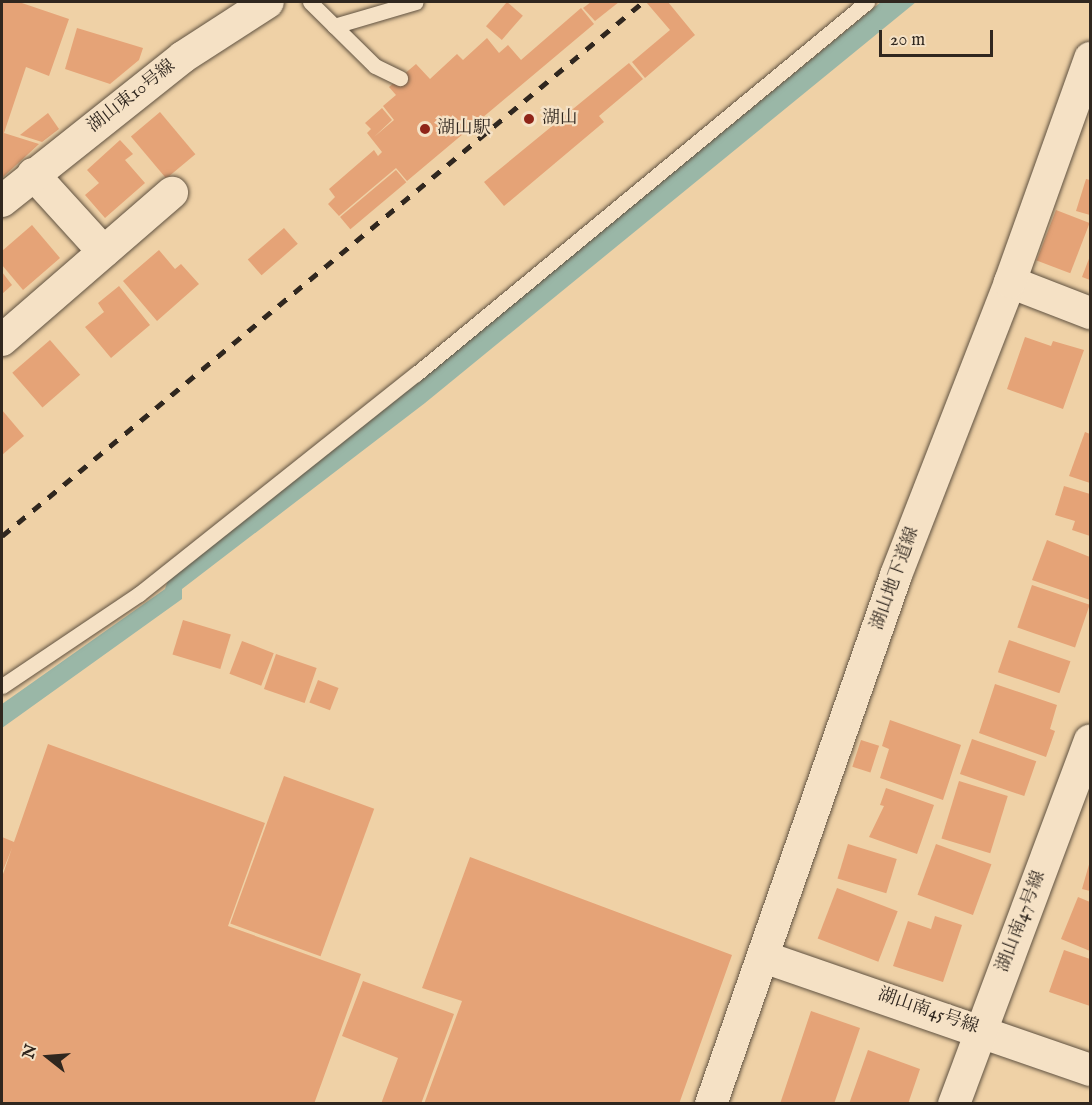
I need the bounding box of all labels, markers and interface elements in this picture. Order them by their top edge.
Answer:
scale bar [882,18,996,56]
text: 20 m [890,29,925,52]
street label: 湖山東10号線 [84,56,180,138]
place label: 湖山 [542,108,578,130]
marker: 湖山 [520,110,538,128]
place label: 湖山駅 [437,118,491,140]
marker: 湖山駅 [418,122,432,136]
street label: 湖山地下道線 [867,525,925,633]
street label: 湖山南47号線 [993,868,1051,976]
street label: 湖山南45号線 [875,985,981,1039]
north arrow [18,1027,78,1087]
text: N [19,1042,42,1061]

